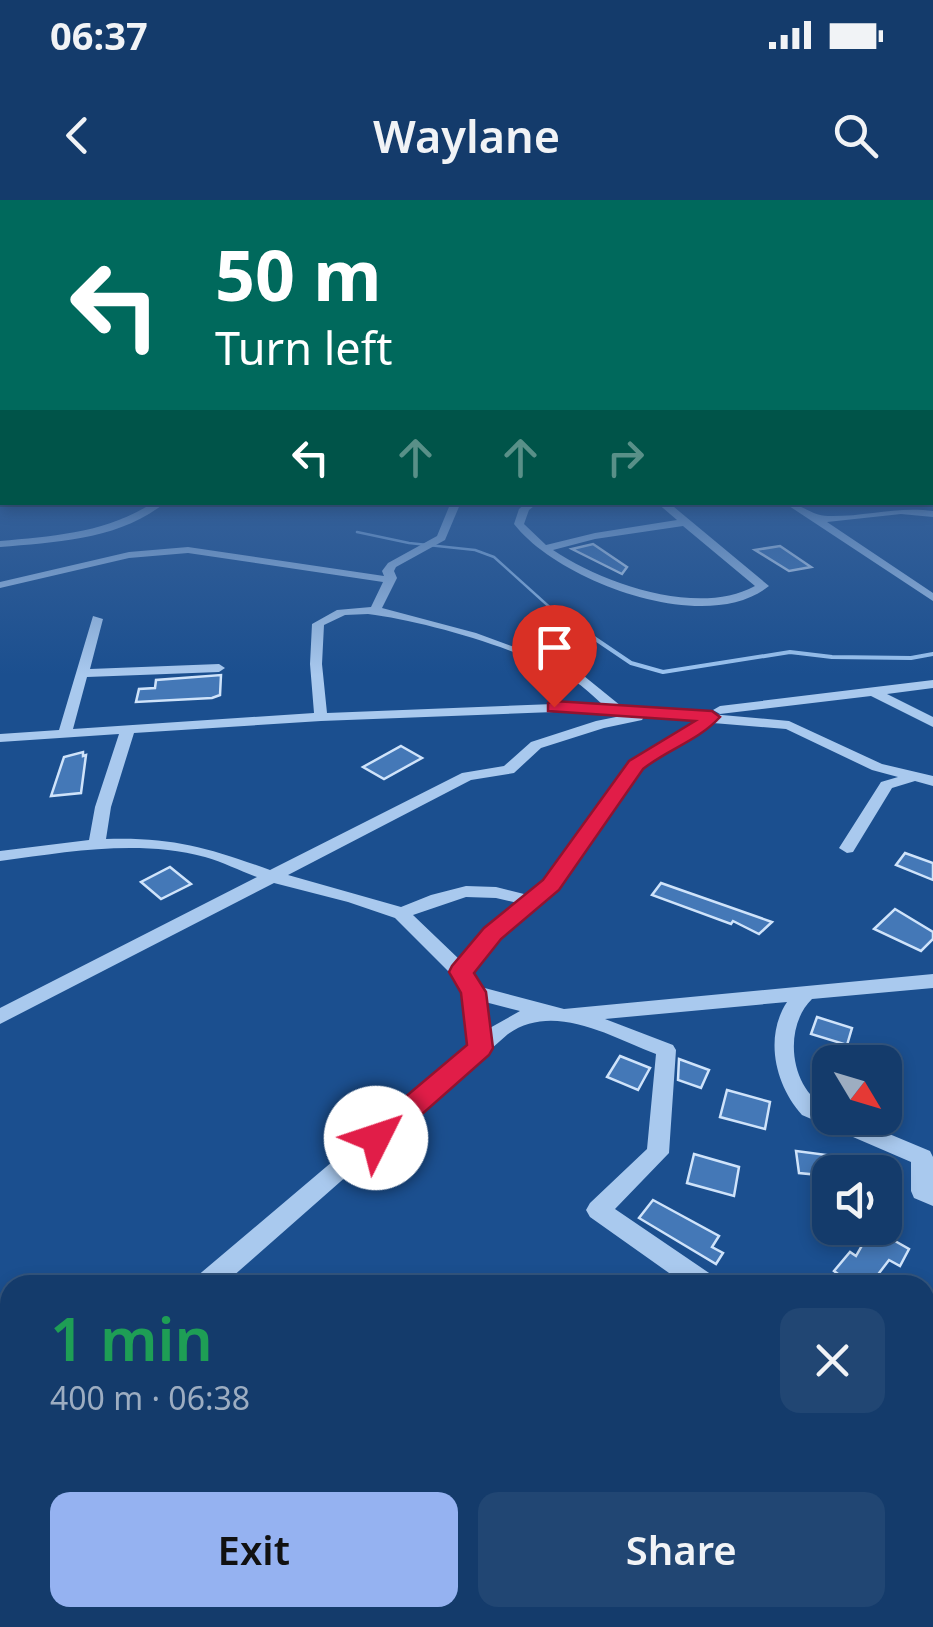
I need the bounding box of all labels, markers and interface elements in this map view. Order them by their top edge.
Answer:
text: 06:37 [50,9,148,61]
text: Waylane [373,105,560,166]
icon: back [50,108,105,163]
icon: search [828,108,883,163]
text: 50 m [215,226,382,322]
icon: left [50,240,180,370]
text: Turn left [215,317,392,378]
icon: left [283,430,338,485]
icon: ahead [388,430,443,485]
icon: ahead [493,430,548,485]
icon: right [598,430,653,485]
pin [512,605,597,708]
icon: arrive [527,620,582,675]
north arrow [812,1045,902,1135]
map controls [812,1045,902,1245]
position arrow [324,1086,428,1190]
button: sound [812,1155,902,1245]
text: 1 min [50,1297,213,1379]
button: close [780,1308,885,1413]
text: 400 m · 06:38 [50,1376,250,1419]
button: Exit [50,1492,458,1607]
button: Share [478,1492,885,1607]

